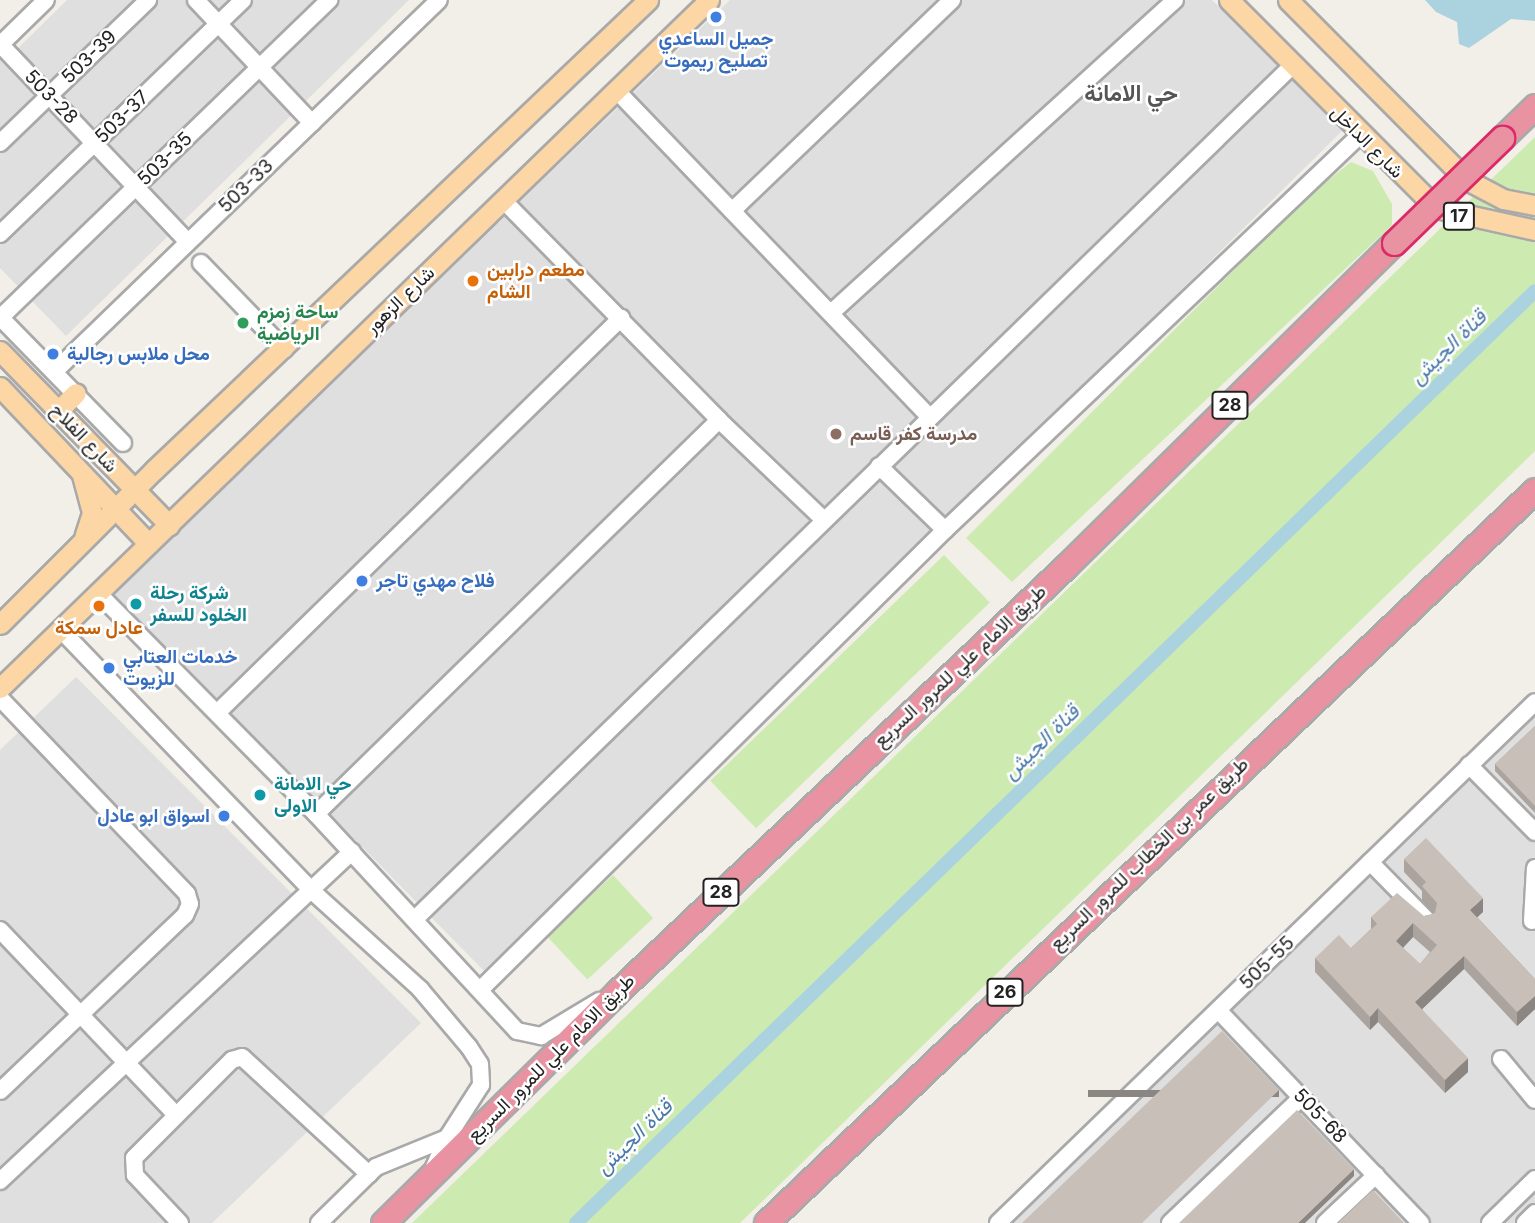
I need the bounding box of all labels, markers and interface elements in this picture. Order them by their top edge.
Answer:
marker: جميل الساعدي تصليح ريموت [708,9,724,25]
street label: 503-39 [57,25,121,89]
place label: جميل الساعدي تصليح ريموت [659,28,773,72]
street label: 503-28 [20,65,82,129]
district label: حي الامانة [1084,79,1178,107]
street label: 503-37 [90,86,154,148]
street label: شارع الداخل [1326,101,1408,183]
street label: 503-35 [133,127,197,191]
street label: 503-33 [214,154,278,218]
road number: 17 [1442,202,1476,230]
place label: مطعم درابين الشام [487,259,585,303]
street label: شارع الزهور [361,261,439,339]
marker: مطعم درابين الشام [465,273,481,289]
place label: ساحة زمزم الرياضية [257,301,338,345]
water label: قناة الجيش [1404,304,1492,390]
marker: ساحة زمزم الرياضية [235,315,251,331]
place label: محل ملابس رجالية [67,343,210,365]
marker: محل ملابس رجالية [45,346,61,362]
road number: 28 [1211,390,1249,419]
street label: شارع الفلاح [46,399,122,477]
place label: مدرسة كفر قاسم [850,423,977,445]
marker: مدرسة كفر قاسم [828,426,844,442]
place label: فلاح مهدي تاجر [376,570,495,592]
marker: فلاح مهدي تاجر [354,573,370,589]
street label: طريق الامام علي للمرور السريع [869,580,1051,752]
place label: شركة رحلة الخلود للسفر [150,582,247,626]
marker: شركة رحلة الخلود للسفر [128,596,144,612]
marker: عادل سمكة [91,598,107,614]
place label: عادل سمكة [55,617,143,639]
place label: خدمات العتابي للزيوت [123,646,237,690]
marker: خدمات العتابي للزيوت [101,660,117,676]
water label: قناة الجيش [997,699,1085,785]
street label: طريق عمر بن الخطاب للمرور السريع [1045,753,1253,955]
place label: حي الامانة الاولى [274,773,351,817]
marker: حي الامانة الاولى [252,787,268,803]
place label: اسواق ابو عادل [97,805,210,827]
marker: اسواق ابو عادل [216,808,232,824]
road number: 28 [702,878,740,906]
street label: 505-55 [1235,932,1299,994]
street label: طريق الامام علي للمرور السريع [462,969,640,1147]
road number: 26 [986,978,1024,1007]
street label: 505-68 [1288,1084,1352,1148]
water label: قناة الجيش [590,1094,678,1180]

